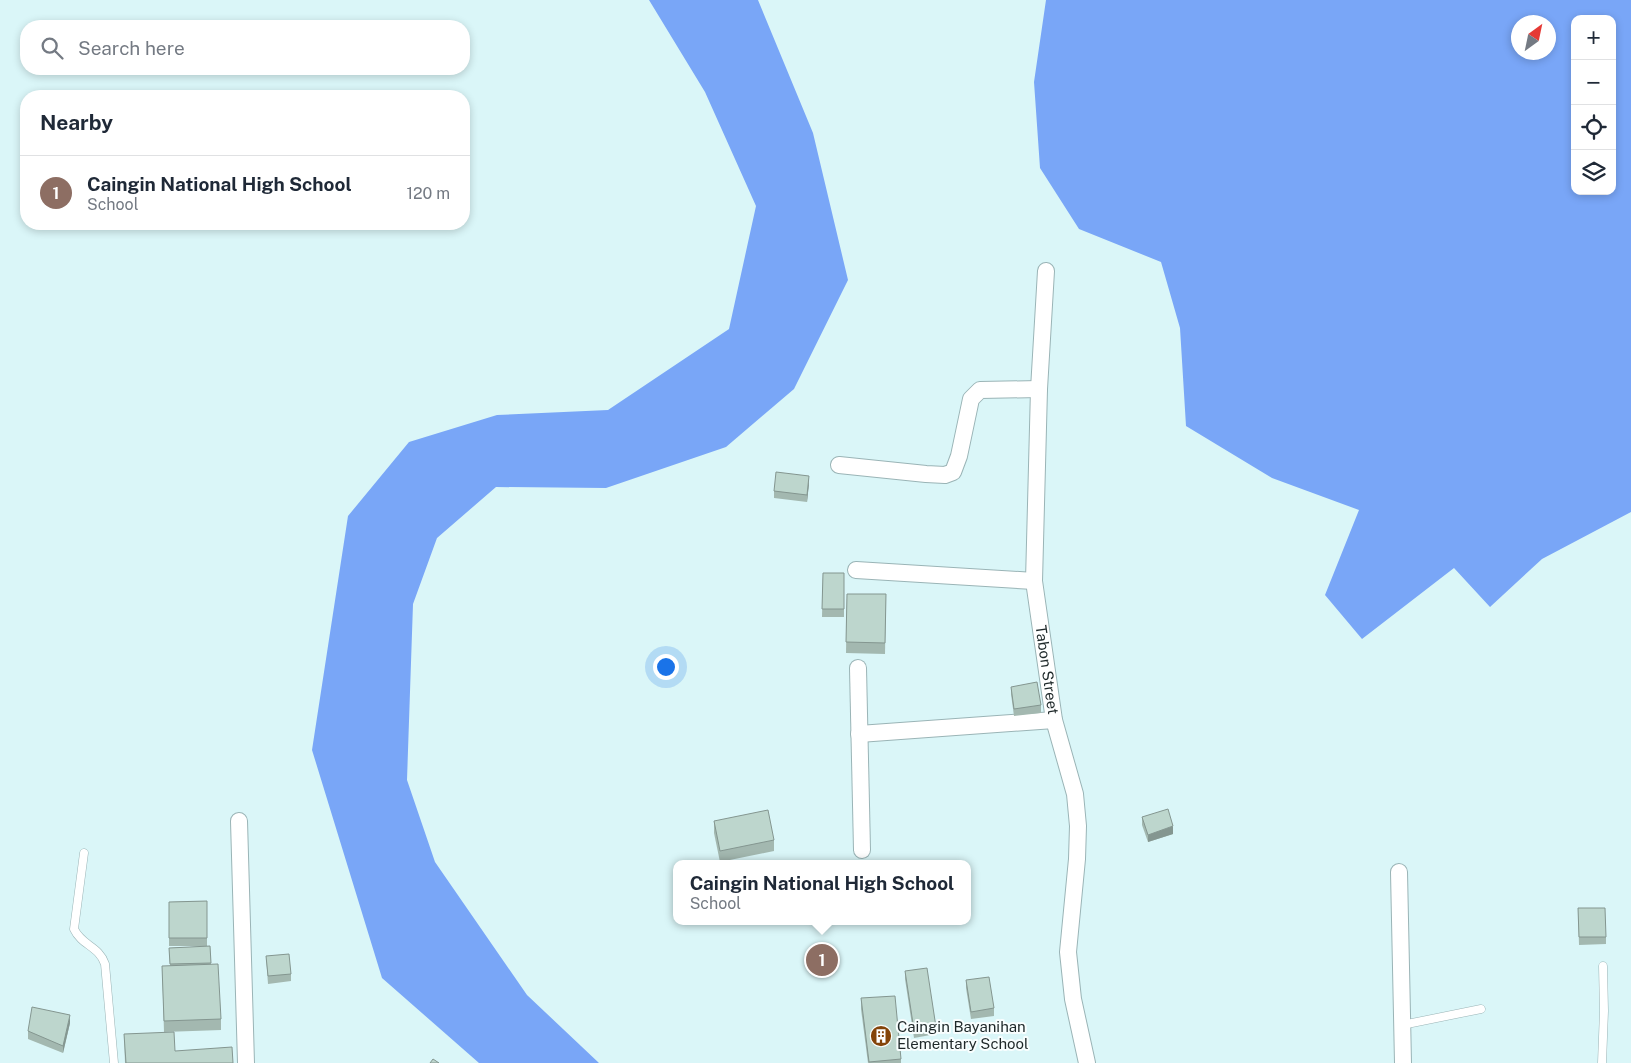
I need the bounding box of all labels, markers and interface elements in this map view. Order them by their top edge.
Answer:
north arrow [1511,15,1556,60]
map controls [1571,15,1616,195]
button: + [1571,15,1616,60]
search box [20,20,470,75]
icon: search [38,34,66,62]
text: Search here [78,37,185,59]
button: − [1571,60,1616,105]
button: locate [1571,105,1616,150]
text: Nearby [40,110,113,135]
button: layers [1571,150,1616,195]
text: Caingin National High School [87,173,352,195]
text: 1 [53,184,59,203]
text: 120 m [406,184,450,203]
text: School [87,195,138,214]
street label: Tabon Street [1032,624,1062,716]
your location [653,654,679,680]
popup [673,860,971,925]
text: Caingin National High School [690,872,954,894]
text: School [690,894,741,913]
pin: 1 [806,941,838,979]
place label: Caingin Bayanihan Elementary School [897,1018,1029,1052]
building icon: Caingin Bayanihan Elementary School [869,1024,893,1048]

